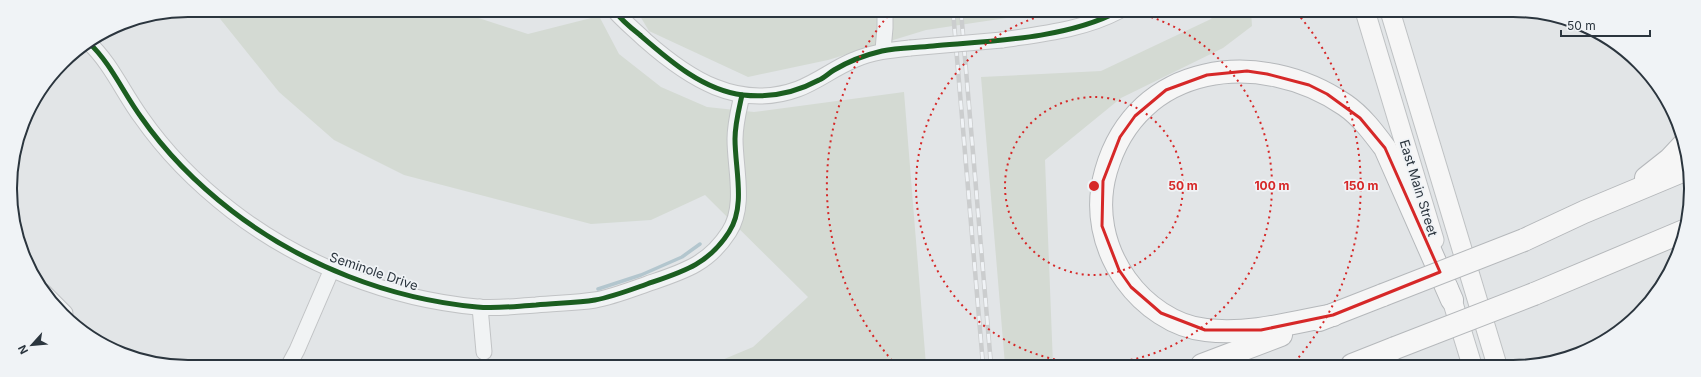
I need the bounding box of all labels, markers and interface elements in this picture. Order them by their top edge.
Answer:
scale bar [1561,12,1650,38]
text: 50 m [1567,18,1596,33]
street label: East Main Street [1397,138,1441,238]
text: 50 m [1168,178,1198,193]
text: 100 m [1254,178,1290,193]
text: 150 m [1344,178,1378,193]
centre of rings [1087,179,1101,193]
street label: Seminole Drive [328,248,420,294]
north arrow [12,325,52,365]
text: N [15,343,31,356]

